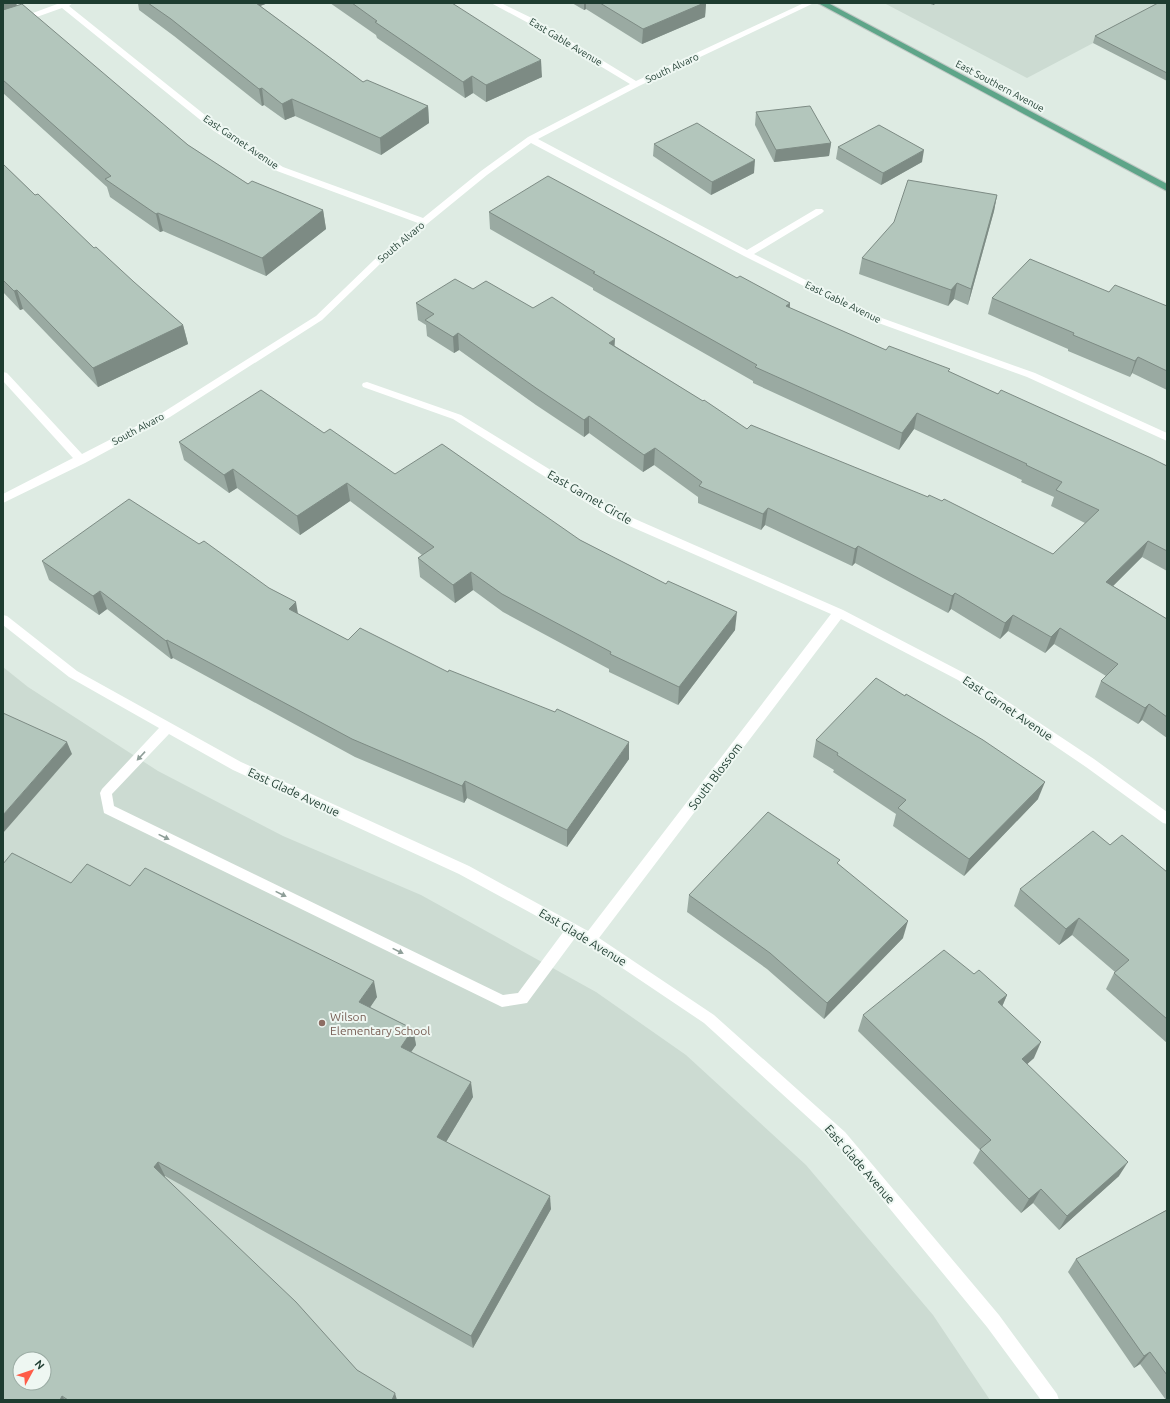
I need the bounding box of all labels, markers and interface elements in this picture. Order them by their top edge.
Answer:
street label: East Gable Avenue [528,16,604,68]
street label: South Alvaro [644,51,701,85]
street label: East Southern Avenue [954,58,1046,114]
street label: East Garnet Avenue [201,113,281,171]
street label: South Alvaro [375,219,427,265]
street label: East Gable Avenue [803,279,883,325]
street label: South Alvaro [110,411,166,447]
street label: East Garnet Circle [545,468,635,526]
street label: East Garnet Avenue [961,673,1055,743]
street label: South Blossom [686,740,744,812]
one-way arrow [136,751,146,761]
street label: East Glade Avenue [246,765,342,819]
one-way arrow [158,834,170,840]
one-way arrow [275,891,287,897]
street label: East Glade Avenue [537,906,629,968]
one-way arrow [392,947,403,954]
place label: Wilson Elementary School [330,1010,430,1037]
marker: Wilson Elementary School [317,1018,327,1028]
street label: East Glade Avenue [822,1122,898,1206]
north arrow [12,1351,52,1391]
text: N [32,1358,47,1372]

